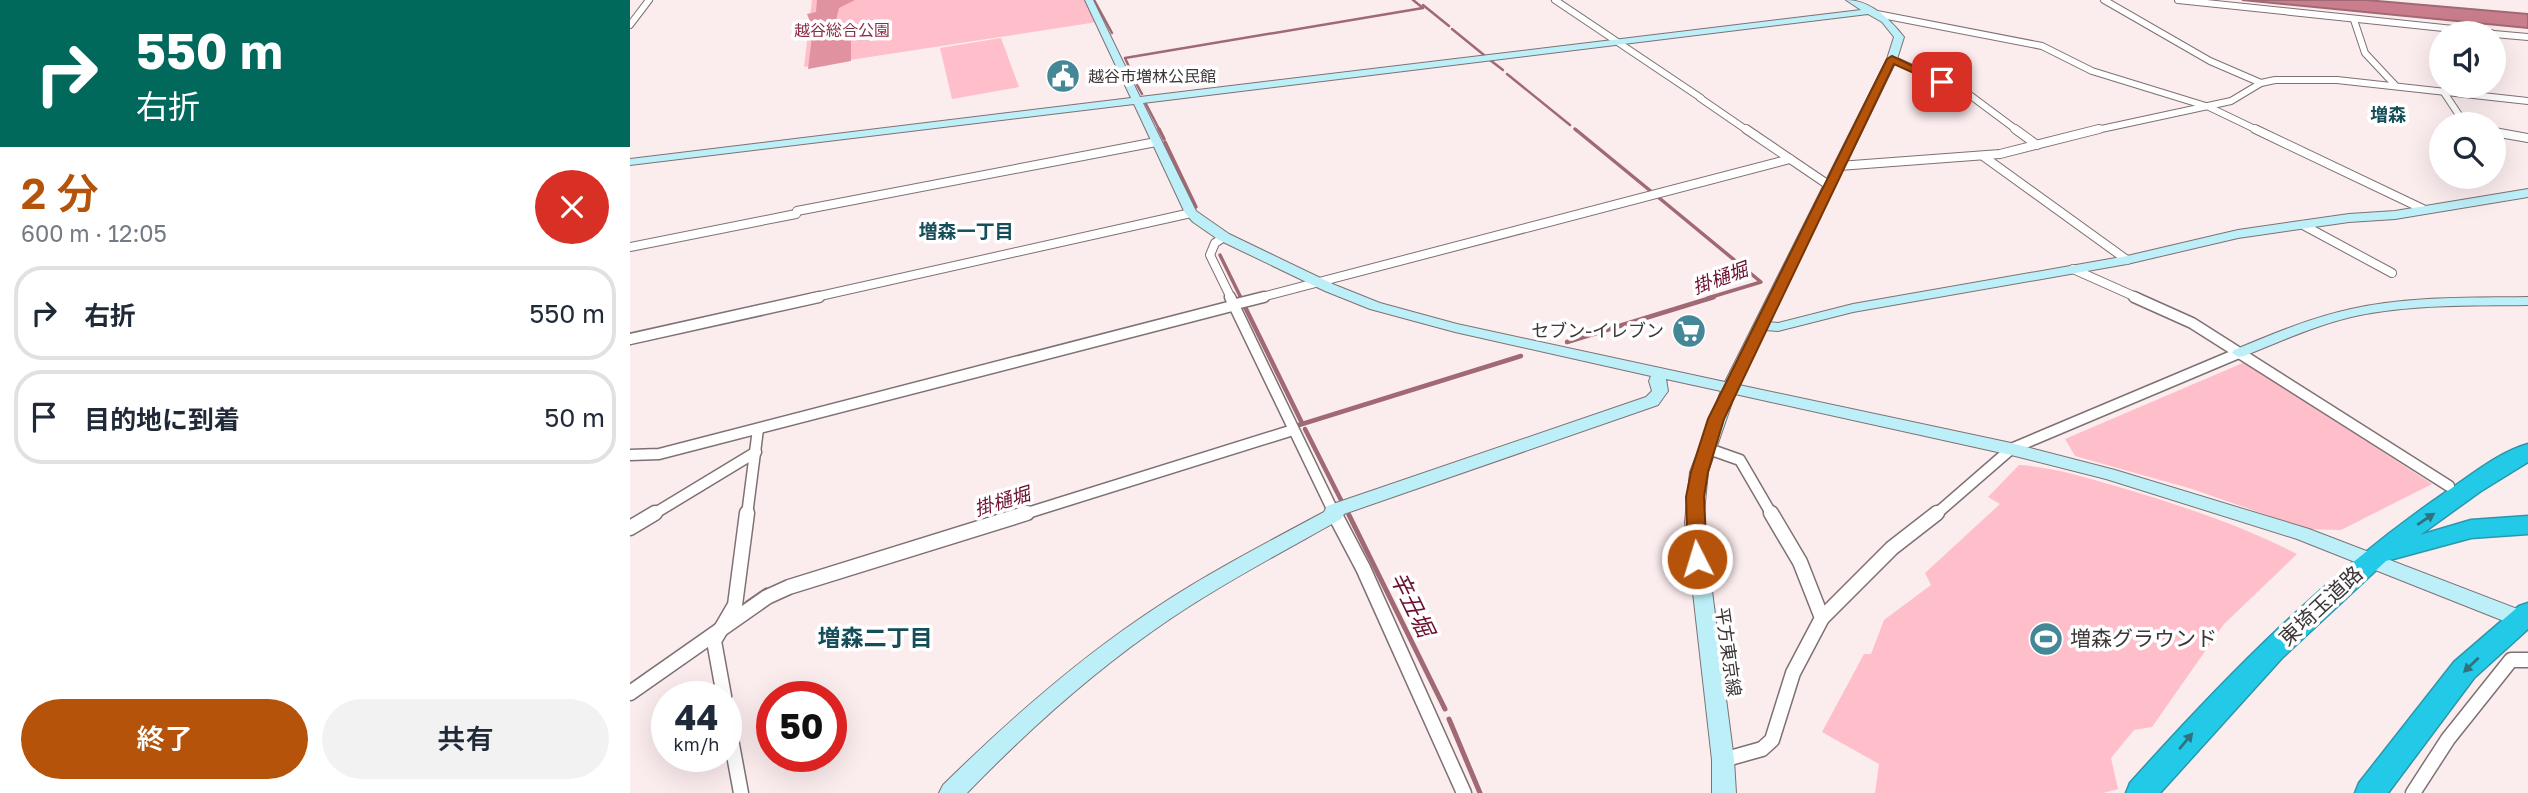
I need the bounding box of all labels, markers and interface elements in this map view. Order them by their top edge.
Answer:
park label: 越谷総合公園 [794,20,890,40]
text: 550 m [136,21,283,80]
map controls [2429,21,2506,189]
button: sound [2429,21,2506,98]
icon: right [21,28,112,119]
pin [1912,52,1972,112]
public building icon: 越谷市増林公民館 [1044,57,1082,95]
icon: arrive [1923,63,1961,101]
place label: 越谷市増林公民館 [1088,66,1216,86]
text: 右折 [136,87,200,125]
district label: 増森 [2370,103,2406,125]
button: search [2429,112,2506,189]
text: 2 分 [21,168,99,218]
button: close [535,170,609,244]
text: 600 m · 12:05 [21,219,167,247]
district label: 増森一丁目 [918,219,1014,242]
water label: 掛樋堀 [1689,256,1753,298]
icon: right [25,294,63,332]
text: 550 m [529,298,605,329]
text: 右折 [84,300,136,331]
supermarket icon: セブン-イレブン [1670,312,1708,350]
place label: セブン-イレブン [1531,319,1664,341]
icon: arrive [25,398,63,436]
text: 50 m [544,402,605,433]
text: 目的地に到着 [84,404,240,435]
water label: 掛樋堀 [971,480,1035,520]
one-way arrow [2417,512,2435,526]
position arrow [1660,522,1734,596]
street label: 東埼玉道路 [2273,560,2368,651]
water label: 辛丑堀 [1385,566,1442,643]
street label: 平方東京線 [1712,606,1746,698]
sports icon: 増森グラウンド [2027,620,2065,658]
district label: 増森二丁目 [818,623,933,651]
place label: 増森グラウンド [2070,625,2217,651]
one-way arrow [2463,656,2480,672]
speed limit sign: 50 [756,681,847,772]
text: 44 [675,696,718,738]
button: 終了 [21,699,308,779]
button: 共有 [322,699,609,779]
one-way arrow [2178,732,2194,750]
text: km/h [674,733,719,755]

